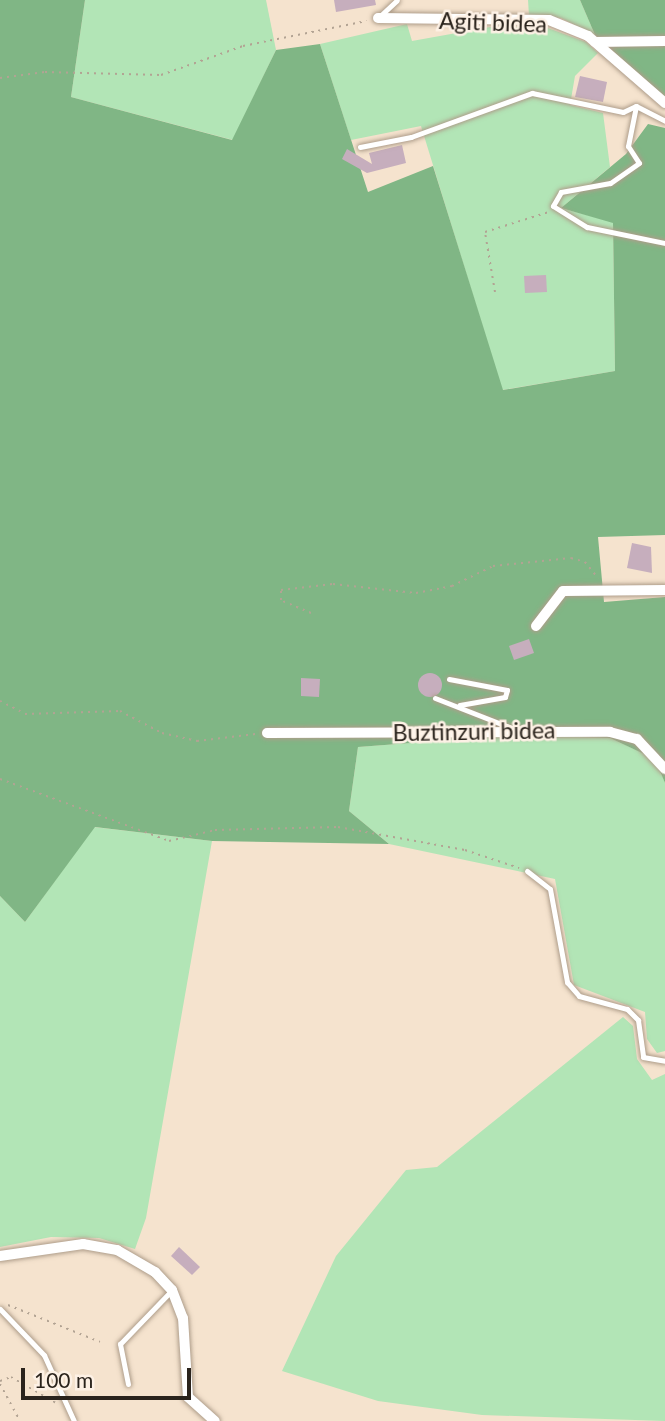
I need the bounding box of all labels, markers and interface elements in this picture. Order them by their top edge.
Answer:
street label: Agiti bidea [439,6,547,38]
street label: Buztinzuri bidea [392,716,556,746]
scale bar [24,1354,194,1398]
text: 100 m [34,1367,93,1392]

